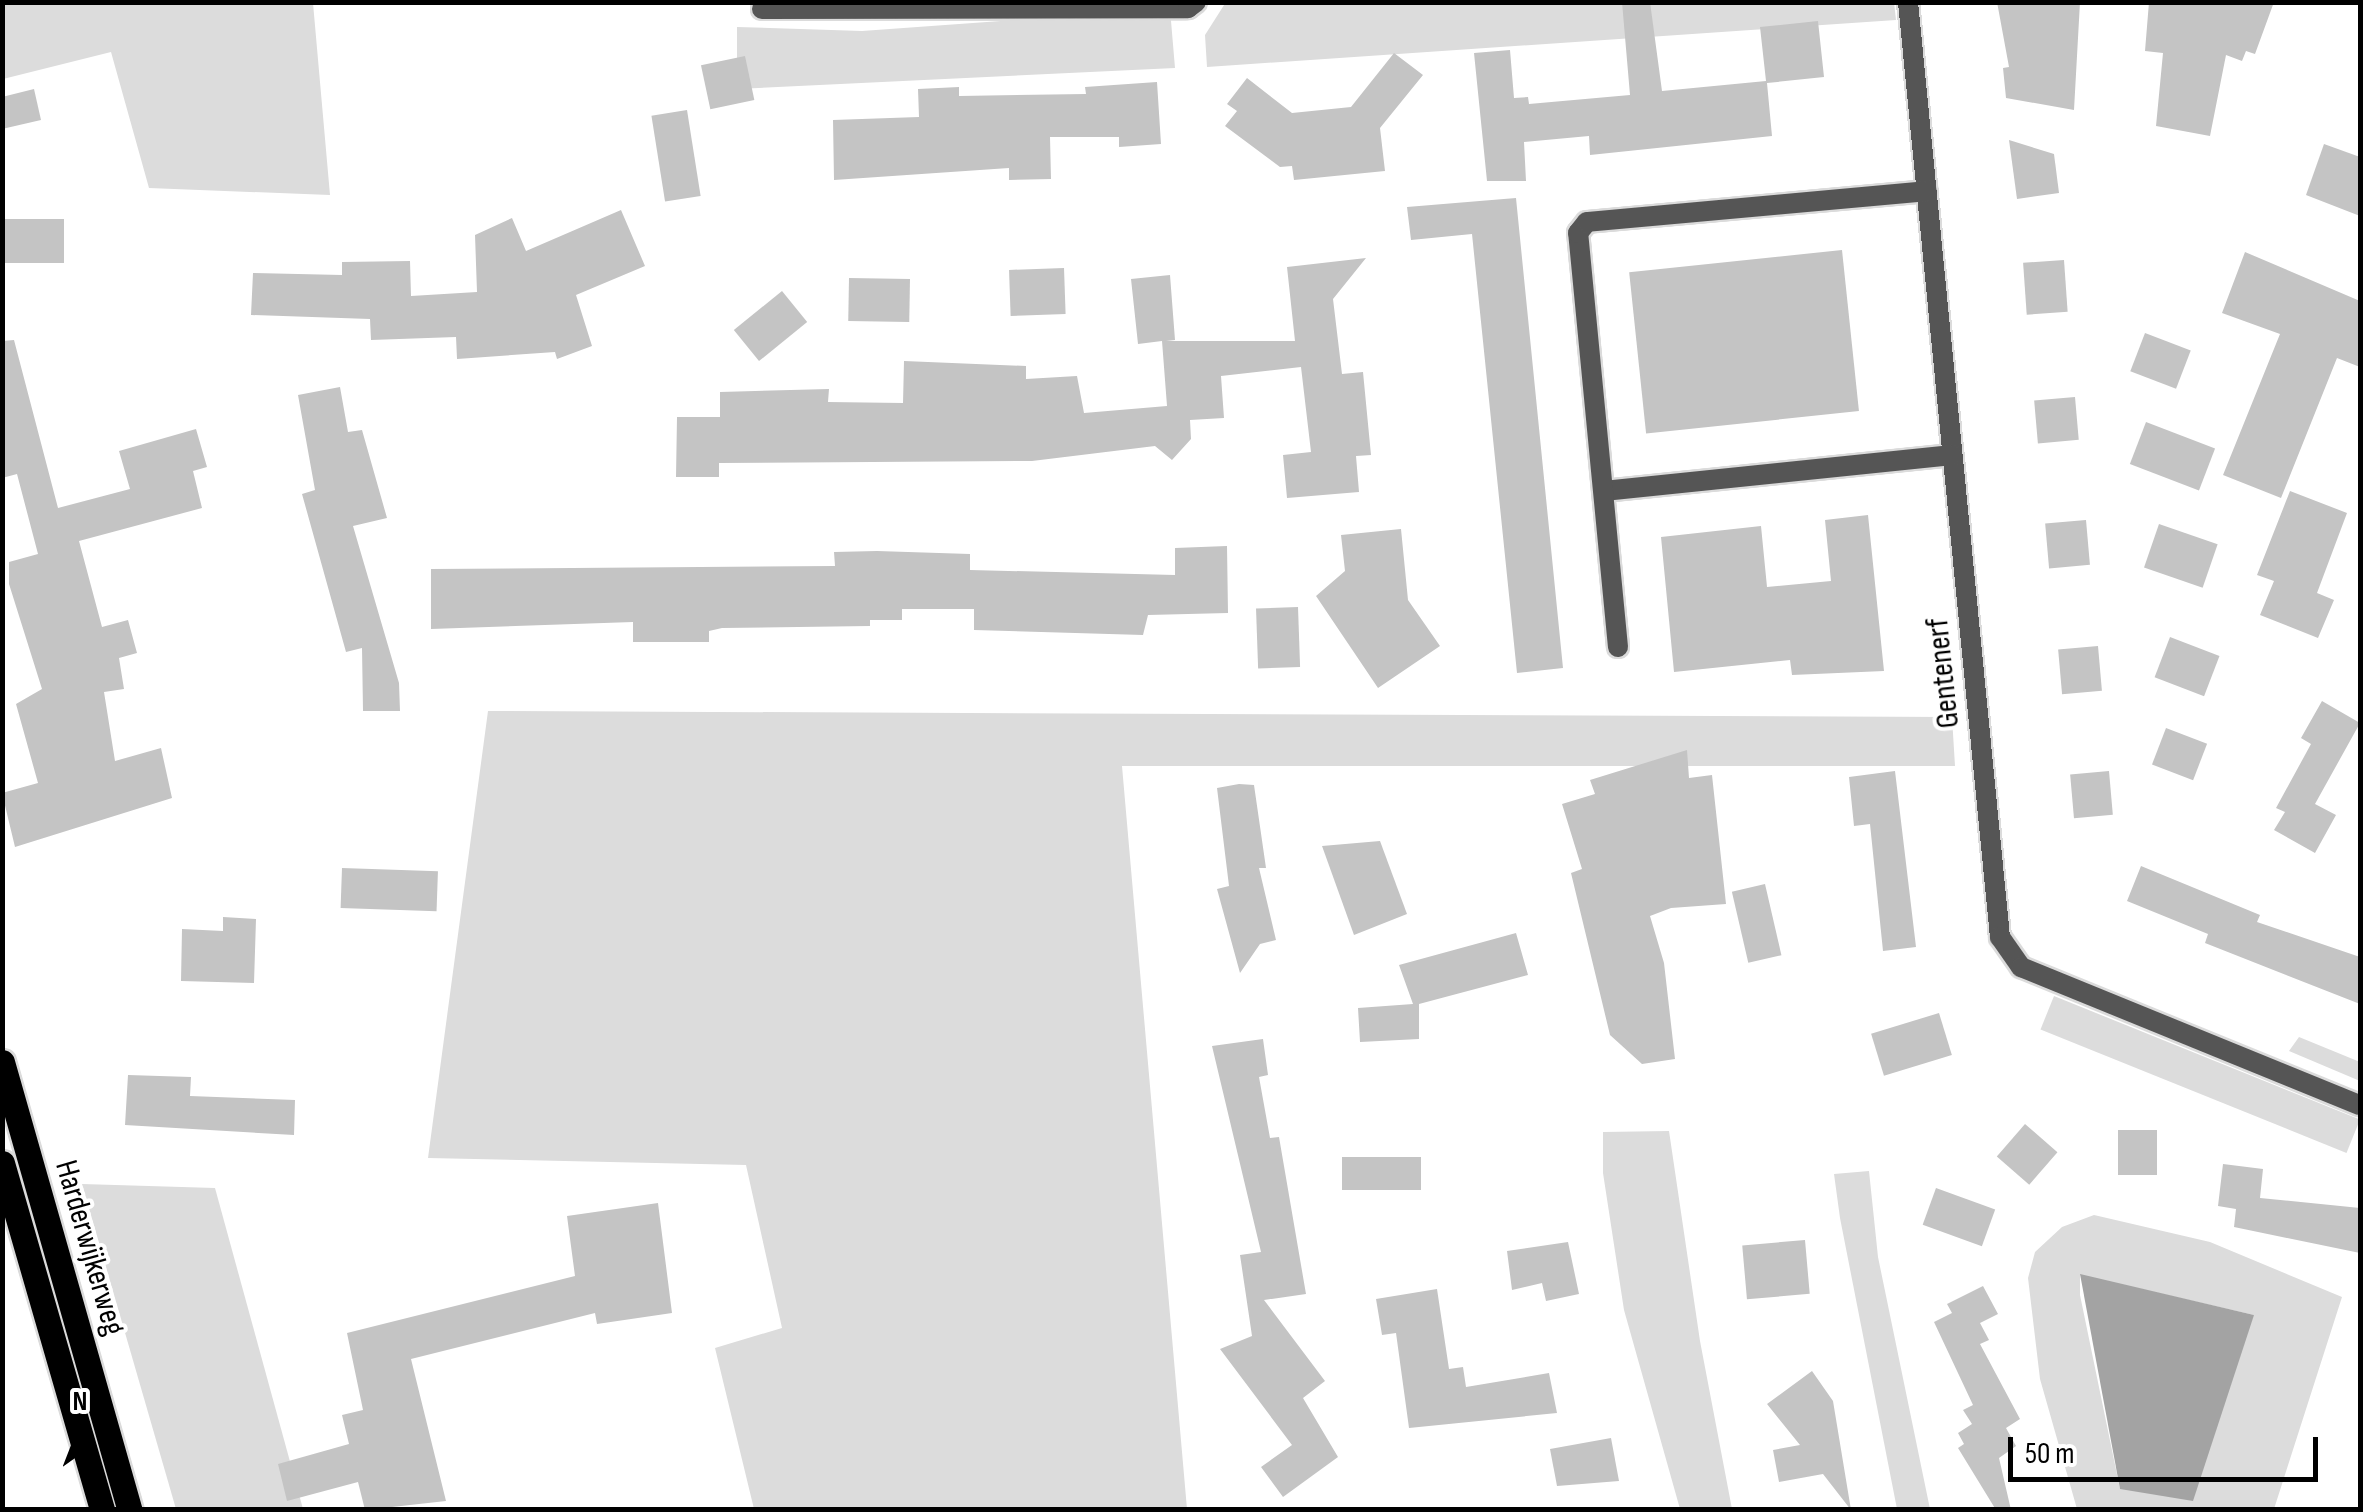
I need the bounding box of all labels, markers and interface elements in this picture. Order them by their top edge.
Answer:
street label: Gentenerf [1919,616,1969,730]
street label: Harderwijkerweg [46,1156,132,1340]
north arrow [30,1382,130,1482]
text: N [73,1385,87,1418]
scale bar [2013,1417,2323,1479]
text: 50 m [2025,1436,2074,1472]

